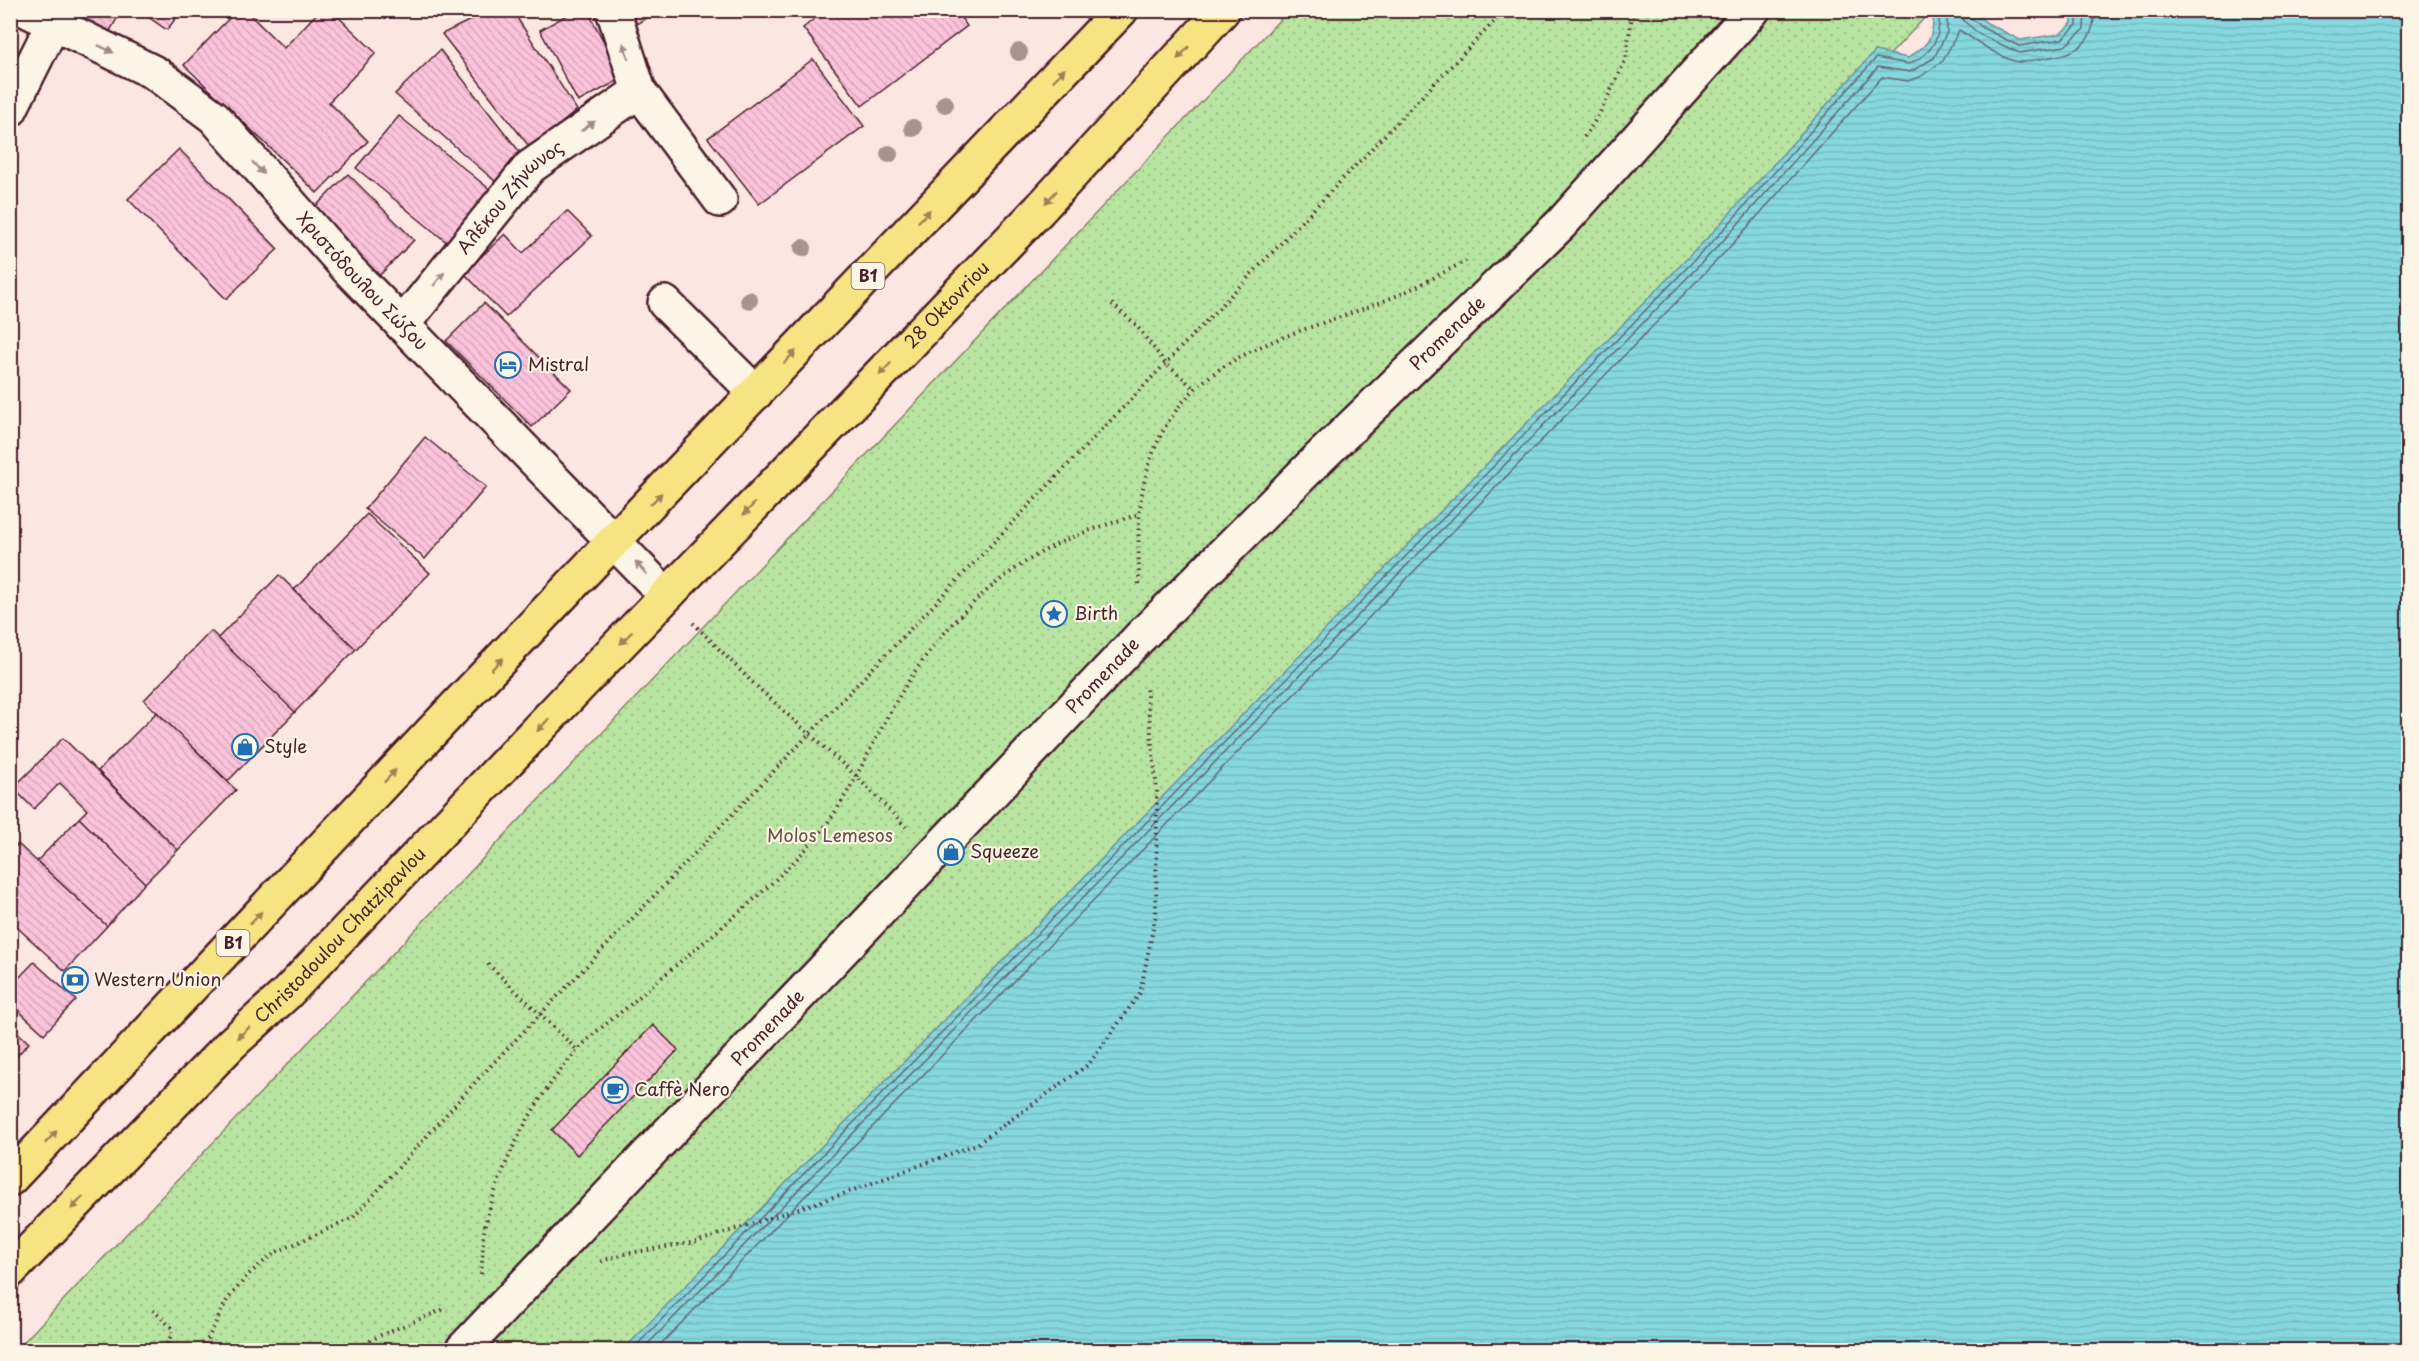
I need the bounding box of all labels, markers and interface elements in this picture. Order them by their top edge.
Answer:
one-way arrow [620,41,630,59]
one-way arrow [98,45,115,54]
one-way arrow [1176,46,1190,61]
one-way arrow [1052,68,1065,83]
one-way arrow [580,120,596,132]
street label: Αλέκου Ζήνωνος [450,133,568,259]
one-way arrow [251,160,264,175]
one-way arrow [1045,189,1058,204]
street label: Χριστόδουλου Σώζου [291,205,435,355]
one-way arrow [917,210,931,224]
street label: 28 Oktovriou [897,254,995,354]
road number: B1 [852,263,884,289]
one-way arrow [432,271,445,287]
street label: Promenade [1402,289,1491,376]
hotel icon: Mistral [493,350,523,380]
place label: Mistral [528,350,589,377]
one-way arrow [783,350,797,365]
one-way arrow [878,362,892,376]
one-way arrow [648,492,662,506]
one-way arrow [743,502,757,516]
one-way arrow [634,561,648,576]
place icon: Birth [1039,599,1069,629]
place label: Birth [1074,599,1118,626]
one-way arrow [619,630,633,645]
street label: Promenade [1059,631,1145,719]
one-way arrow [489,658,503,672]
one-way arrow [536,718,550,732]
shop icon: Style [230,732,260,762]
place label: Style [264,732,308,759]
one-way arrow [383,769,396,784]
park label: Molos Lemesos [767,821,893,848]
shop icon: Squeeze [936,837,966,867]
place label: Squeeze [970,837,1039,864]
street label: Christodoulou Chatzipavlou [247,840,431,1029]
one-way arrow [249,911,262,926]
road number: B1 [216,930,250,956]
bank icon: Western Union [60,965,90,995]
place label: Western Union [94,965,221,992]
street label: Promenade [724,983,810,1072]
one-way arrow [235,1026,250,1040]
cafe icon: Caffè Nero [600,1075,630,1105]
place label: Caffè Nero [634,1075,730,1102]
one-way arrow [43,1130,57,1144]
one-way arrow [70,1195,84,1210]

